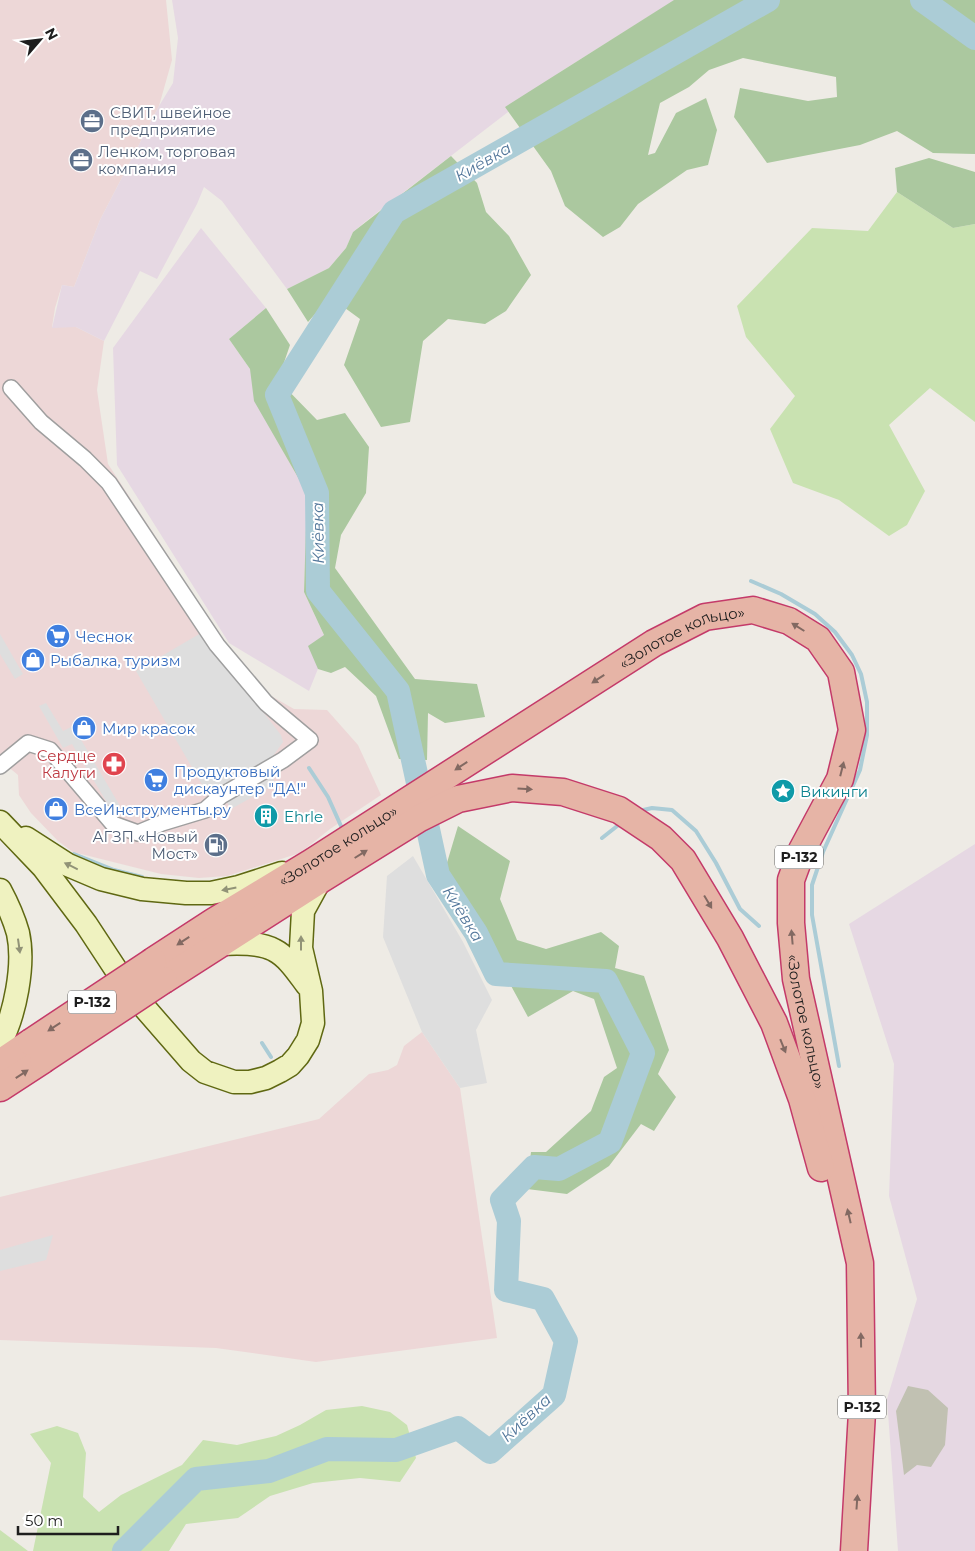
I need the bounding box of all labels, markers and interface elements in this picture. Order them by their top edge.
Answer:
north arrow [15,15,65,65]
text: N [41,25,62,43]
place label: СВИТ, швейное предприятие [110,103,231,139]
office icon: СВИТ, швейное предприятие [79,108,105,134]
water label: Киёвка [451,138,515,186]
place label: Ленком, торговая компания [98,142,236,178]
office icon: Ленком, торговая компания [68,147,94,173]
water label: Киёвка [308,502,328,564]
street label: «Золотое кольцо» [615,602,746,673]
one-way arrow [792,622,805,631]
supermarket icon: Чеснок [45,623,71,649]
place label: Чеснок [76,627,133,646]
shop icon: Рыбалка, туризм [20,647,46,673]
place label: Рыбалка, туризм [50,651,181,670]
one-way arrow [591,674,605,683]
shop icon: Мир красок [71,715,97,741]
place label: Мир красок [102,719,196,738]
place label: Сердце Калуги [37,746,96,782]
pharmacy icon: Сердце Калуги [101,751,127,777]
one-way arrow [838,761,846,776]
place label: Продуктовый дискаунтер "ДА!" [174,762,306,798]
one-way arrow [455,762,468,771]
supermarket icon: Продуктовый дискаунтер "ДА!" [143,767,169,793]
place icon: Викинги [770,778,796,804]
place label: Викинги [800,782,868,801]
one-way arrow [518,786,534,794]
shop icon: ВсеИнструменты.ру [43,796,69,822]
place label: ВсеИнструменты.ру [74,800,231,819]
street label: «Золотое кольцо» [275,801,401,890]
building icon: Ehrle [253,803,279,829]
place label: Ehrle [284,807,323,826]
place label: АГЗП «Новый Мост» [92,827,198,863]
fuel station icon: АГЗП «Новый Мост» [203,832,229,858]
road number: Р-132 [775,846,823,869]
one-way arrow [355,850,368,859]
one-way arrow [64,861,78,869]
water label: Киёвка [439,883,487,945]
one-way arrow [221,885,237,893]
one-way arrow [703,895,713,908]
one-way arrow [788,929,796,945]
one-way arrow [297,935,305,951]
one-way arrow [177,937,190,946]
one-way arrow [16,939,24,955]
street label: «Золотое кольцо» [784,953,830,1091]
road number: Р-132 [68,990,116,1014]
one-way arrow [48,1022,61,1032]
one-way arrow [780,1038,787,1053]
one-way arrow [15,1069,28,1078]
one-way arrow [845,1207,853,1223]
one-way arrow [857,1332,865,1348]
water label: Киёвка [497,1390,555,1446]
road number: Р-132 [838,1395,886,1418]
one-way arrow [853,1494,861,1510]
scale bar [18,1504,118,1536]
text: 50 m [25,1511,63,1530]

